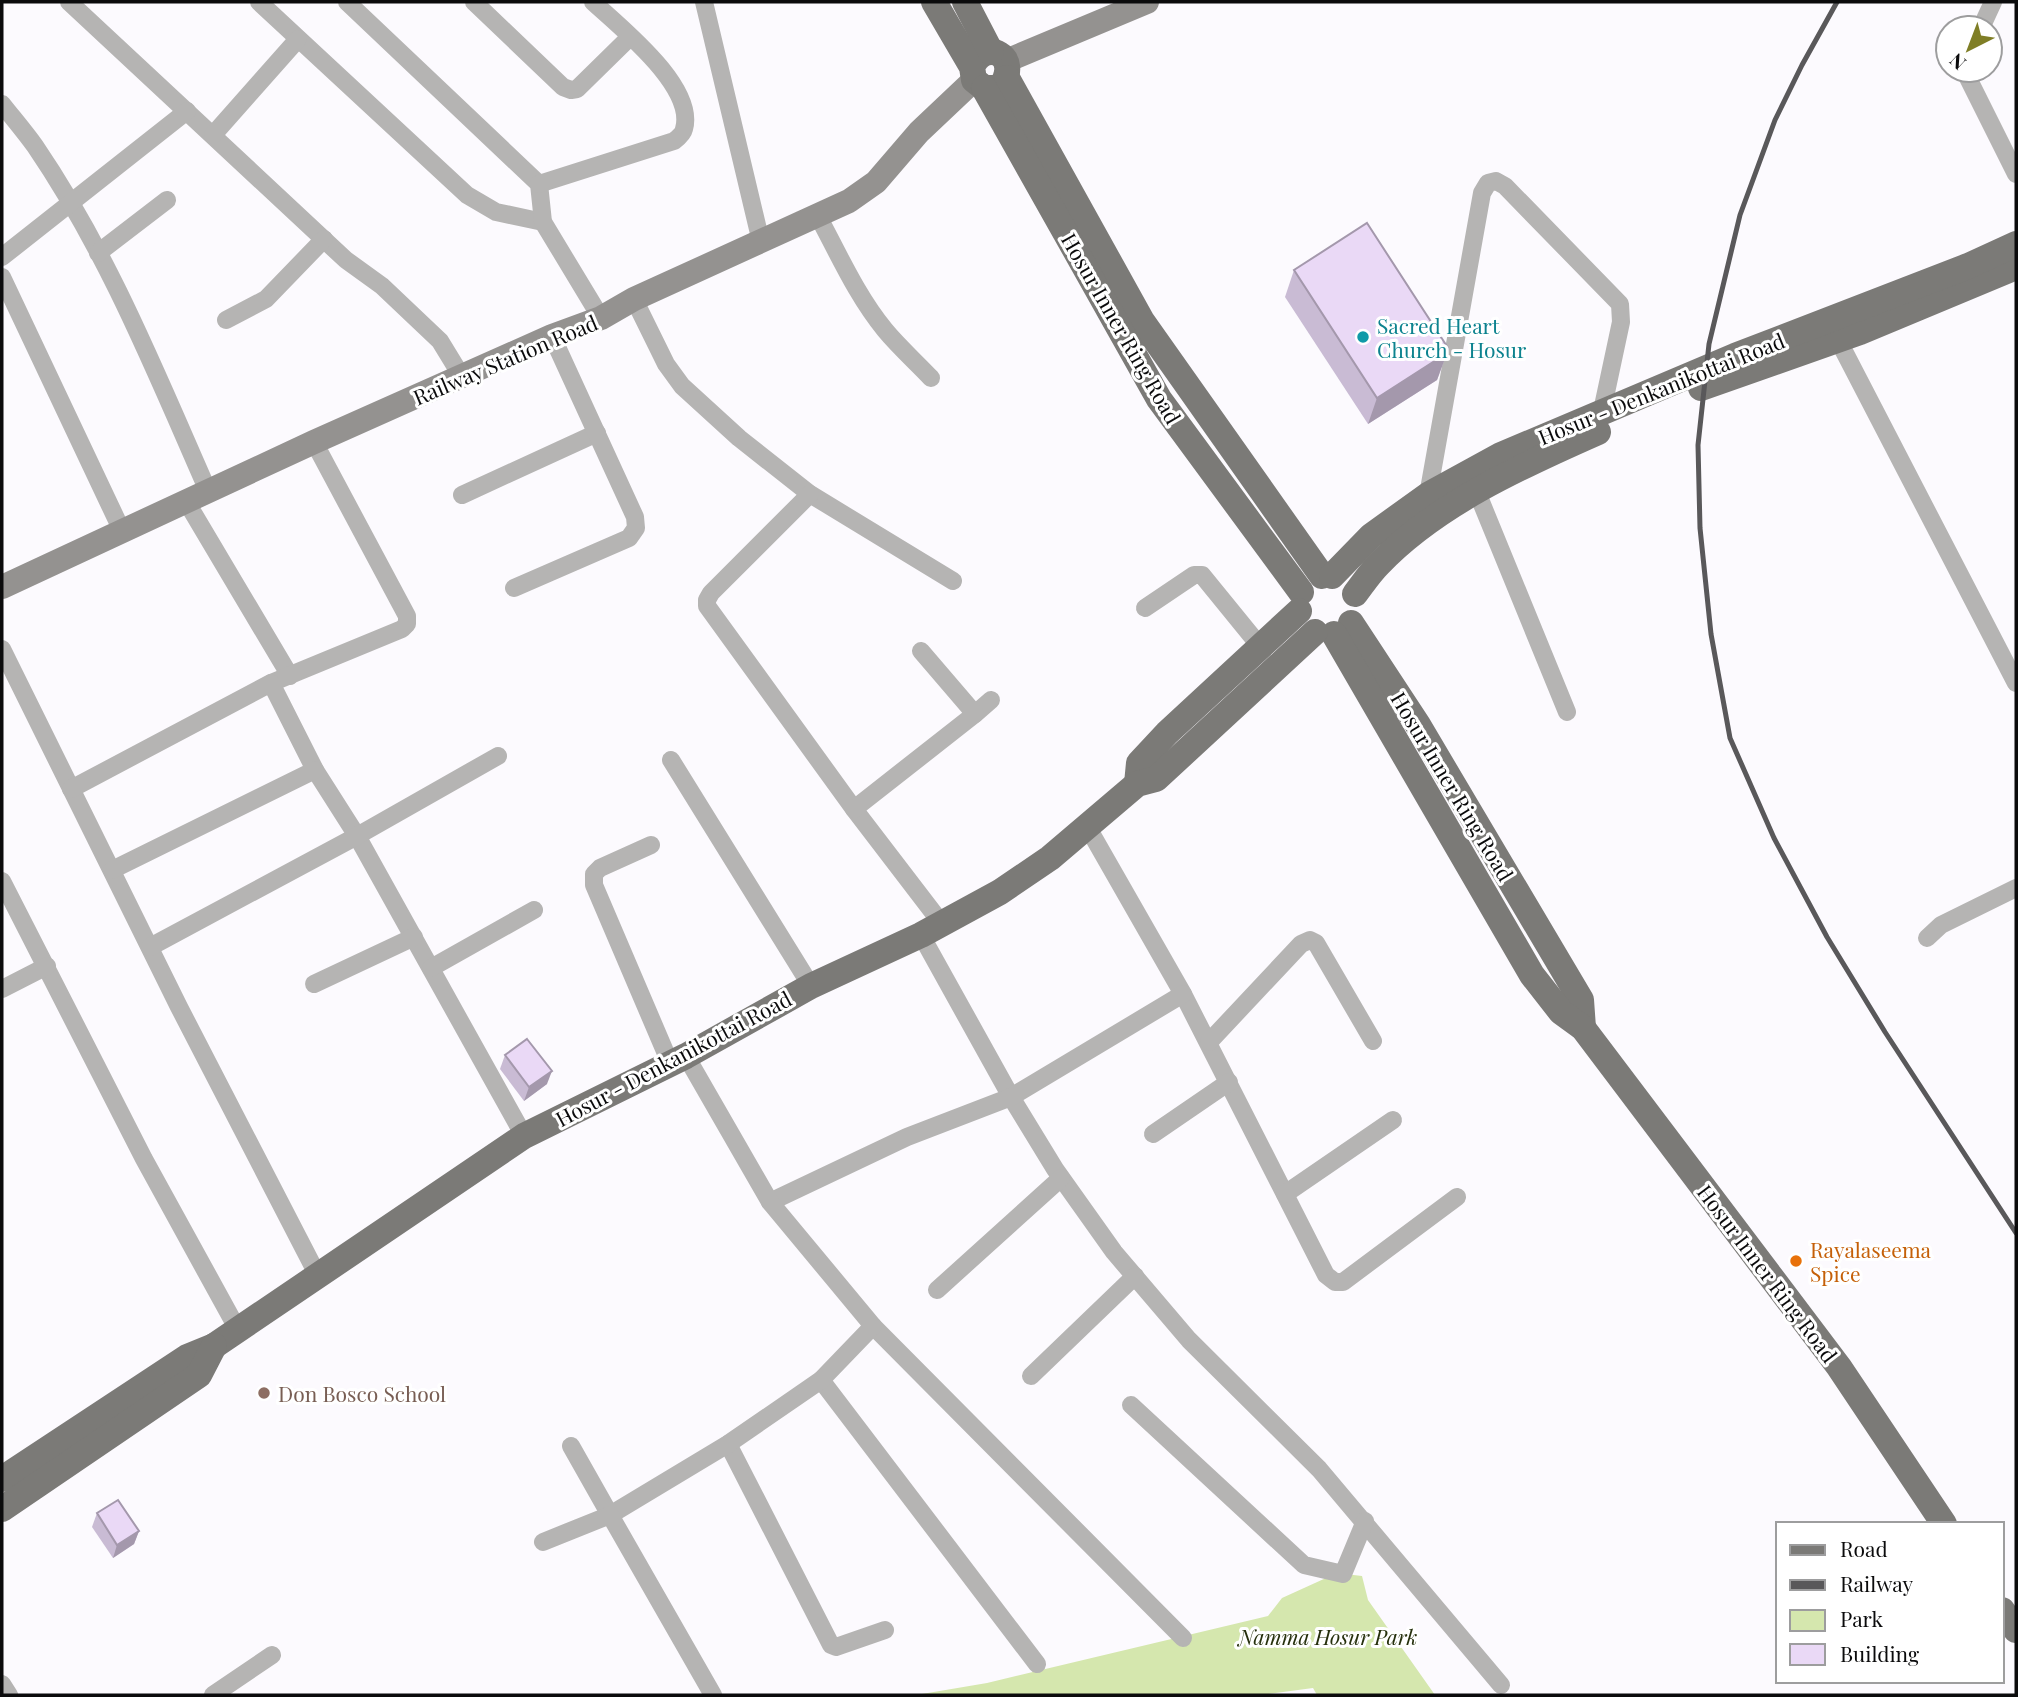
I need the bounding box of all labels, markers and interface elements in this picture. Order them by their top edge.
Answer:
north arrow [1934,14,2004,84]
text: N [1943,48,1971,77]
street label: Hosur Inner Ring Road [1056,228,1188,428]
street label: Railway Station Road [409,307,601,411]
place label: Sacred Heart Church - Hosur [1377,311,1527,363]
street label: Hosur - Denkanikottai Road [1534,326,1788,450]
marker: Sacred Heart Church - Hosur [1355,329,1371,345]
street label: Hosur Inner Ring Road [1385,686,1521,886]
street label: Hosur - Denkanikottai Road [550,984,796,1132]
street label: Hosur Inner Ring Road [1692,1178,1844,1368]
place label: Rayalaseema Spice [1810,1235,1932,1287]
marker: Rayalaseema Spice [1788,1253,1804,1269]
place label: Don Bosco School [278,1379,446,1407]
marker: Don Bosco School [256,1385,272,1401]
legend [1776,1522,2004,1683]
text: Road [1840,1534,1888,1562]
text: Railway [1840,1569,1914,1597]
text: Park [1840,1604,1884,1632]
park label: Namma Hosur Park [1237,1622,1418,1650]
text: Building [1840,1639,1919,1667]

